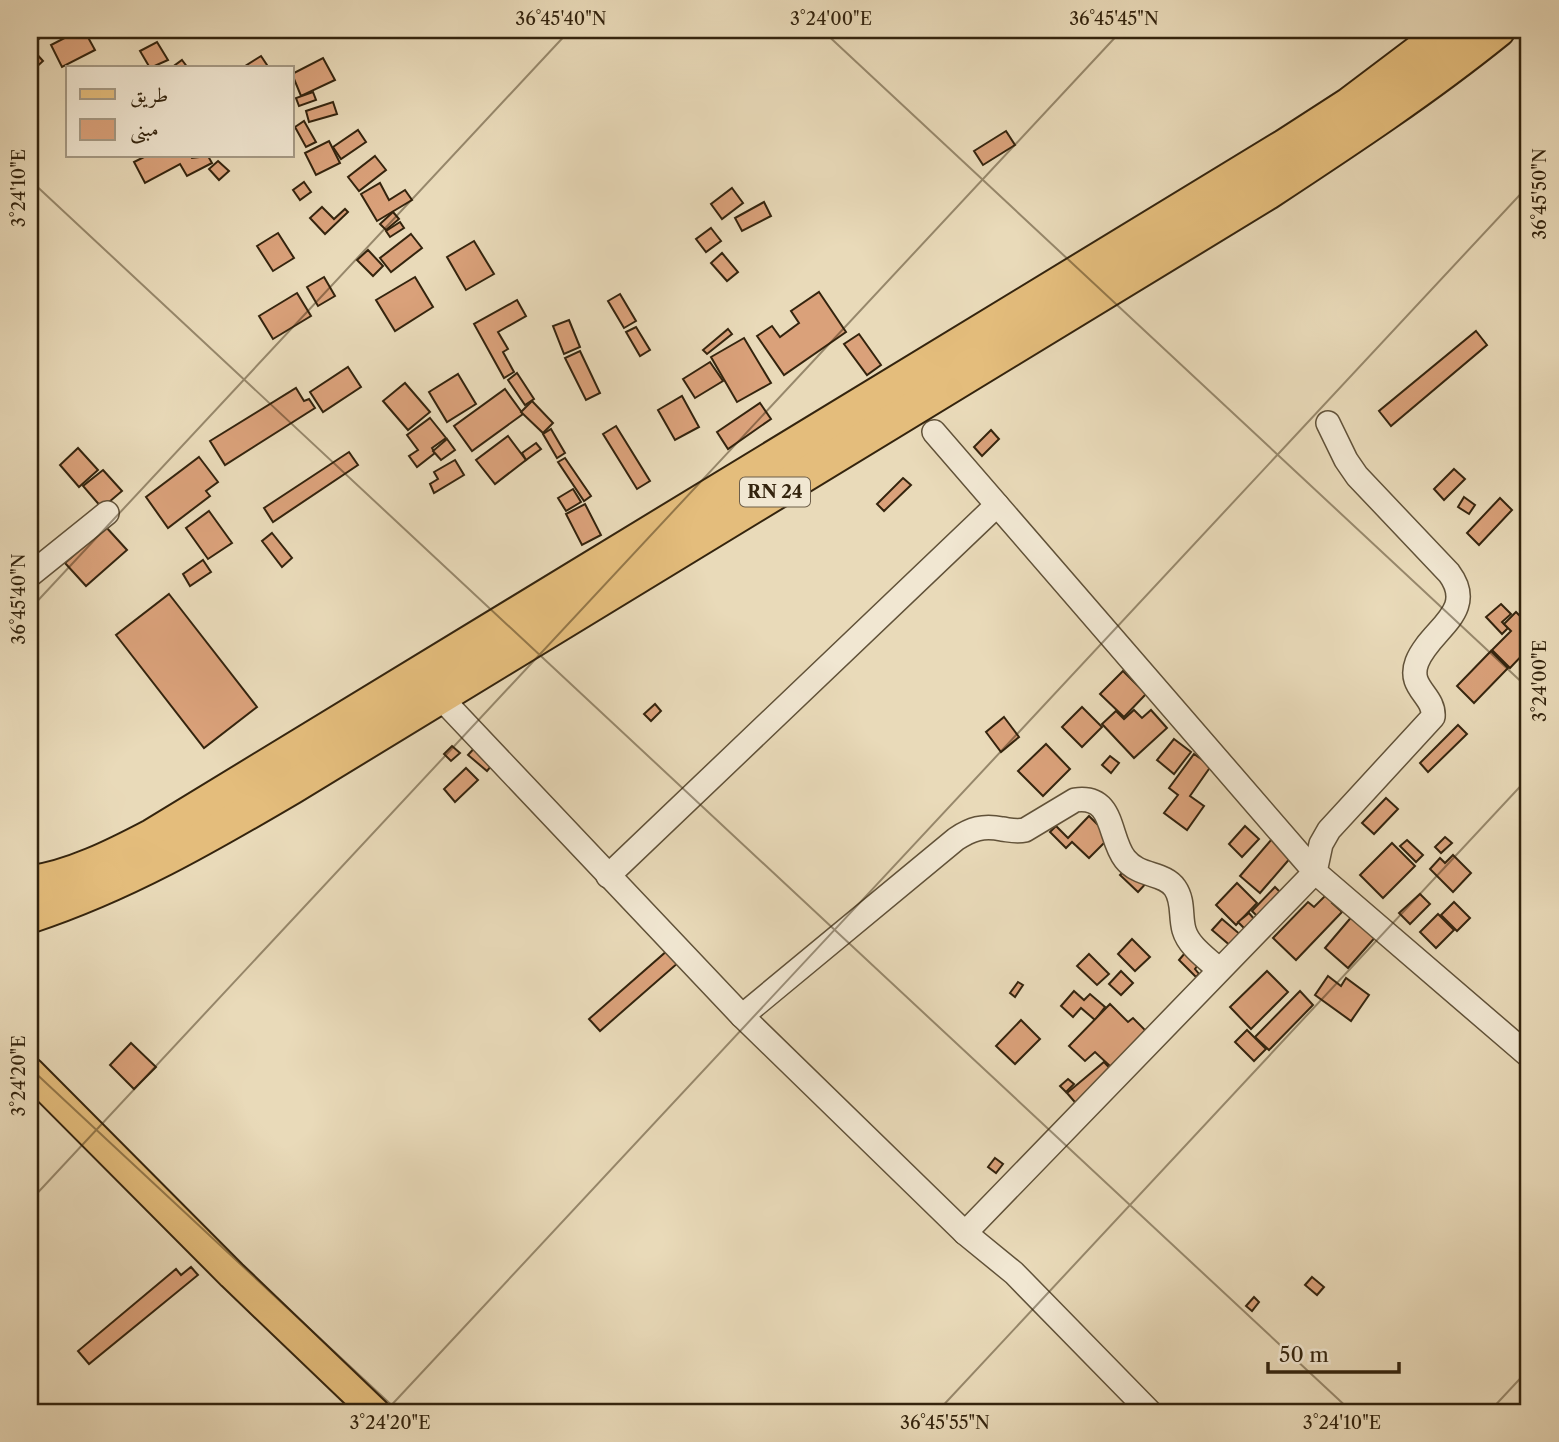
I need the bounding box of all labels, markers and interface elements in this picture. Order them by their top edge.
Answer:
text: 36°45'40"N [515,8,607,30]
text: 3°24'00"E [790,8,872,30]
text: 36°45'45"N [1069,8,1159,30]
legend [66,66,294,158]
text: طريق [130,82,168,108]
text: مبنى [130,116,159,144]
text: 36°45'50"N [1529,148,1551,240]
text: 3°24'10"E [8,149,30,227]
road number: RN 24 [740,478,810,506]
text: 36°45'40"N [8,553,30,645]
text: 3°24'00"E [1529,640,1551,722]
text: 3°24'20"E [8,1035,30,1117]
scale bar [1268,1330,1400,1374]
text: 50 m [1279,1342,1329,1367]
text: 3°24'20"E [349,1412,431,1434]
text: 36°45'55"N [900,1412,990,1434]
text: 3°24'10"E [1303,1412,1381,1434]

